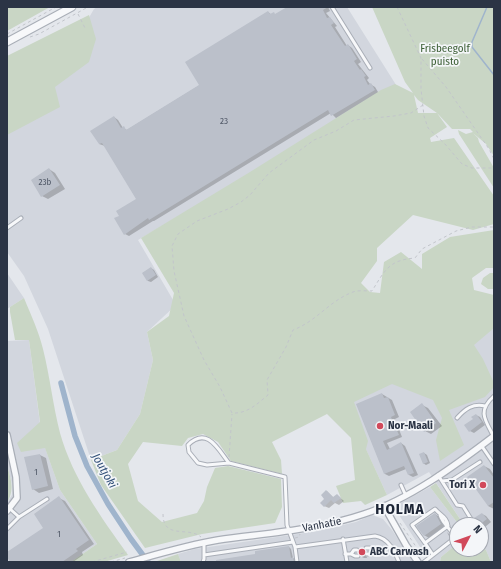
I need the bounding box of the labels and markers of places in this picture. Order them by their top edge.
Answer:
place label: Nor-Maali [388,419,433,433]
marker: Nor-Maali [375,421,385,431]
place label: Tori X [449,478,475,492]
marker: Tori X [478,480,488,490]
place label: ABC Carwash [370,545,429,559]
marker: ABC Carwash [357,547,367,557]

